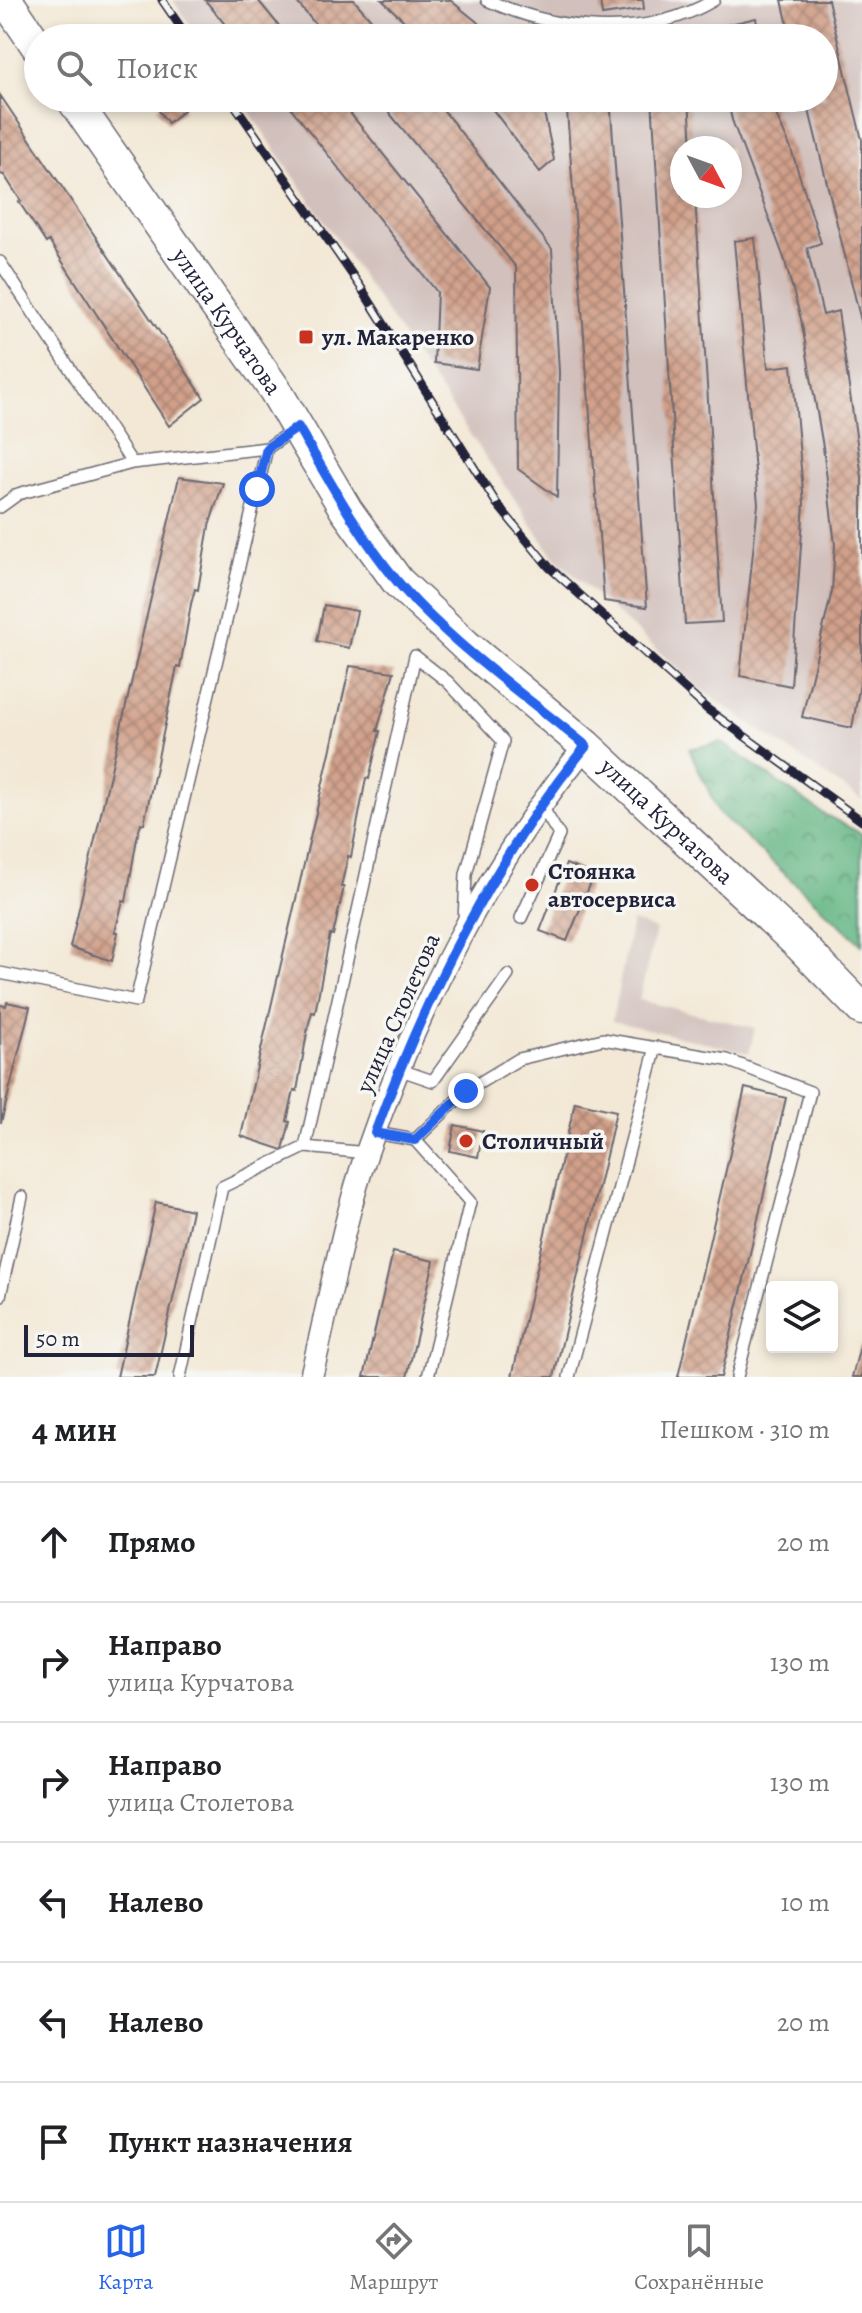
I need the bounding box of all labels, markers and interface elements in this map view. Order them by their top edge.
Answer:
search box [24,24,838,112]
icon: search [52,46,96,90]
text: Поиск [116,48,198,88]
north arrow [670,136,742,208]
street label: улица Курчатова [164,241,290,401]
place label: ул. Макаренко [321,321,474,353]
marker: ул. Макаренко [297,328,315,346]
route start [239,471,275,507]
street label: улица Курчатова [592,750,741,892]
place label: Стоянка автосервиса [548,855,676,915]
marker: Стоянка автосервиса [523,876,541,894]
street label: улица Столетова [348,928,448,1099]
route end [448,1073,484,1109]
place label: Столичный [482,1125,604,1157]
marker: Столичный [457,1132,475,1150]
map controls [766,1281,838,1353]
button: layers [766,1281,838,1353]
scale bar [24,1321,194,1357]
text: 50 m [36,1324,80,1354]
text: 4 мин [32,1406,117,1453]
text: Пешком · 310 m [660,1412,830,1447]
icon: ahead [32,1520,76,1564]
text: Прямо [108,1522,195,1562]
text: 20 m [777,1525,830,1560]
text: Направо [108,1625,222,1665]
icon: right [32,1640,76,1684]
text: 130 m [770,1645,830,1680]
text: улица Курчатова [108,1665,294,1700]
text: Направо [108,1745,222,1785]
icon: right [32,1760,76,1804]
text: 130 m [770,1765,830,1800]
text: улица Столетова [108,1785,294,1820]
icon: left [32,1880,76,1924]
text: Налево [108,1882,203,1922]
text: 10 m [780,1885,830,1920]
icon: left [32,2000,76,2044]
text: Налево [108,2002,203,2042]
text: 20 m [777,2005,830,2040]
icon: arrive [32,2120,76,2164]
text: Пункт назначения [108,2122,353,2162]
tab: Карта [98,2219,153,2297]
tab: Маршрут [349,2219,438,2297]
tab: Сохранённые [634,2219,764,2297]

